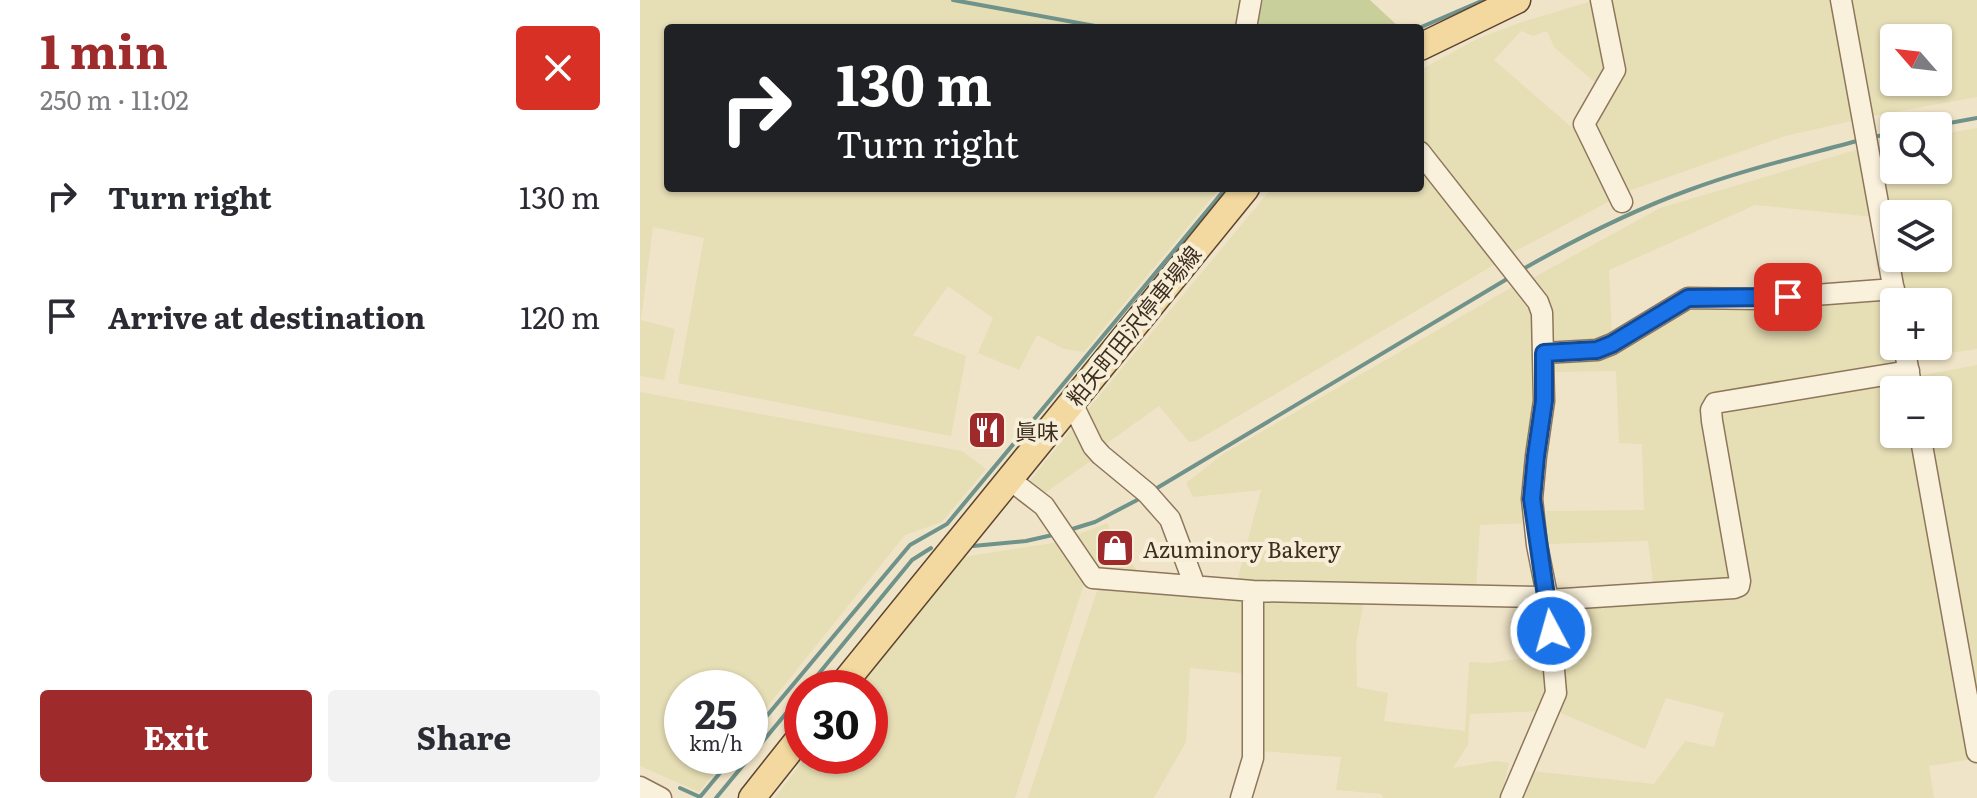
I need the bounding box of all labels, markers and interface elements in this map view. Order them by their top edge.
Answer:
text: 1 min [40,13,168,84]
north arrow [1880,24,1952,96]
map controls [1880,24,1952,448]
button: close [516,26,600,110]
text: 130 m [836,40,992,123]
icon: right [704,56,808,160]
text: 250 m · 11:02 [40,79,189,118]
button: search [1880,112,1952,184]
text: Turn right [836,116,1019,169]
icon: right [40,174,84,218]
text: Turn right [108,174,272,218]
text: 130 m [519,174,600,218]
button: layers [1880,200,1952,272]
street label: 粕矢町田沢停車場線 [1058,238,1208,412]
pin [1754,263,1822,331]
icon: arrive [1766,275,1810,319]
button: + [1880,288,1952,360]
icon: arrive [40,294,84,338]
text: Arrive at destination [108,294,425,338]
text: 120 m [520,294,600,338]
button: − [1880,376,1952,448]
restaurant icon: 眞味 [966,409,1008,451]
place label: 眞味 [1015,414,1059,447]
shop icon: Azuminory Bakery [1094,527,1136,569]
place label: Azuminory Bakery [1143,532,1341,565]
position arrow [1509,589,1593,673]
speed limit sign: 30 [784,670,888,774]
text: 25 [694,682,738,741]
button: Exit [40,690,312,782]
button: Share [328,690,600,782]
text: km/h [689,727,743,757]

